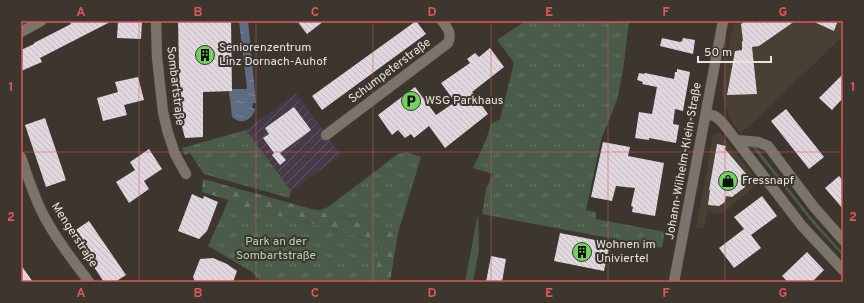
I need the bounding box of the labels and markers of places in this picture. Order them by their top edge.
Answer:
place label: Seniorenzentrum Linz Dornach-Auhof [219,40,327,70]
building icon: Seniorenzentrum Linz Dornach-Auhof [194,44,216,66]
parking icon: WSG Parkhaus [400,90,422,112]
place label: WSG Parkhaus [425,93,503,109]
shop icon: Fressnapf [717,170,739,192]
place label: Fressnapf [742,173,794,189]
place label: Wohnen im Univiertel [596,237,656,267]
building icon: Wohnen im Univiertel [571,241,593,263]

